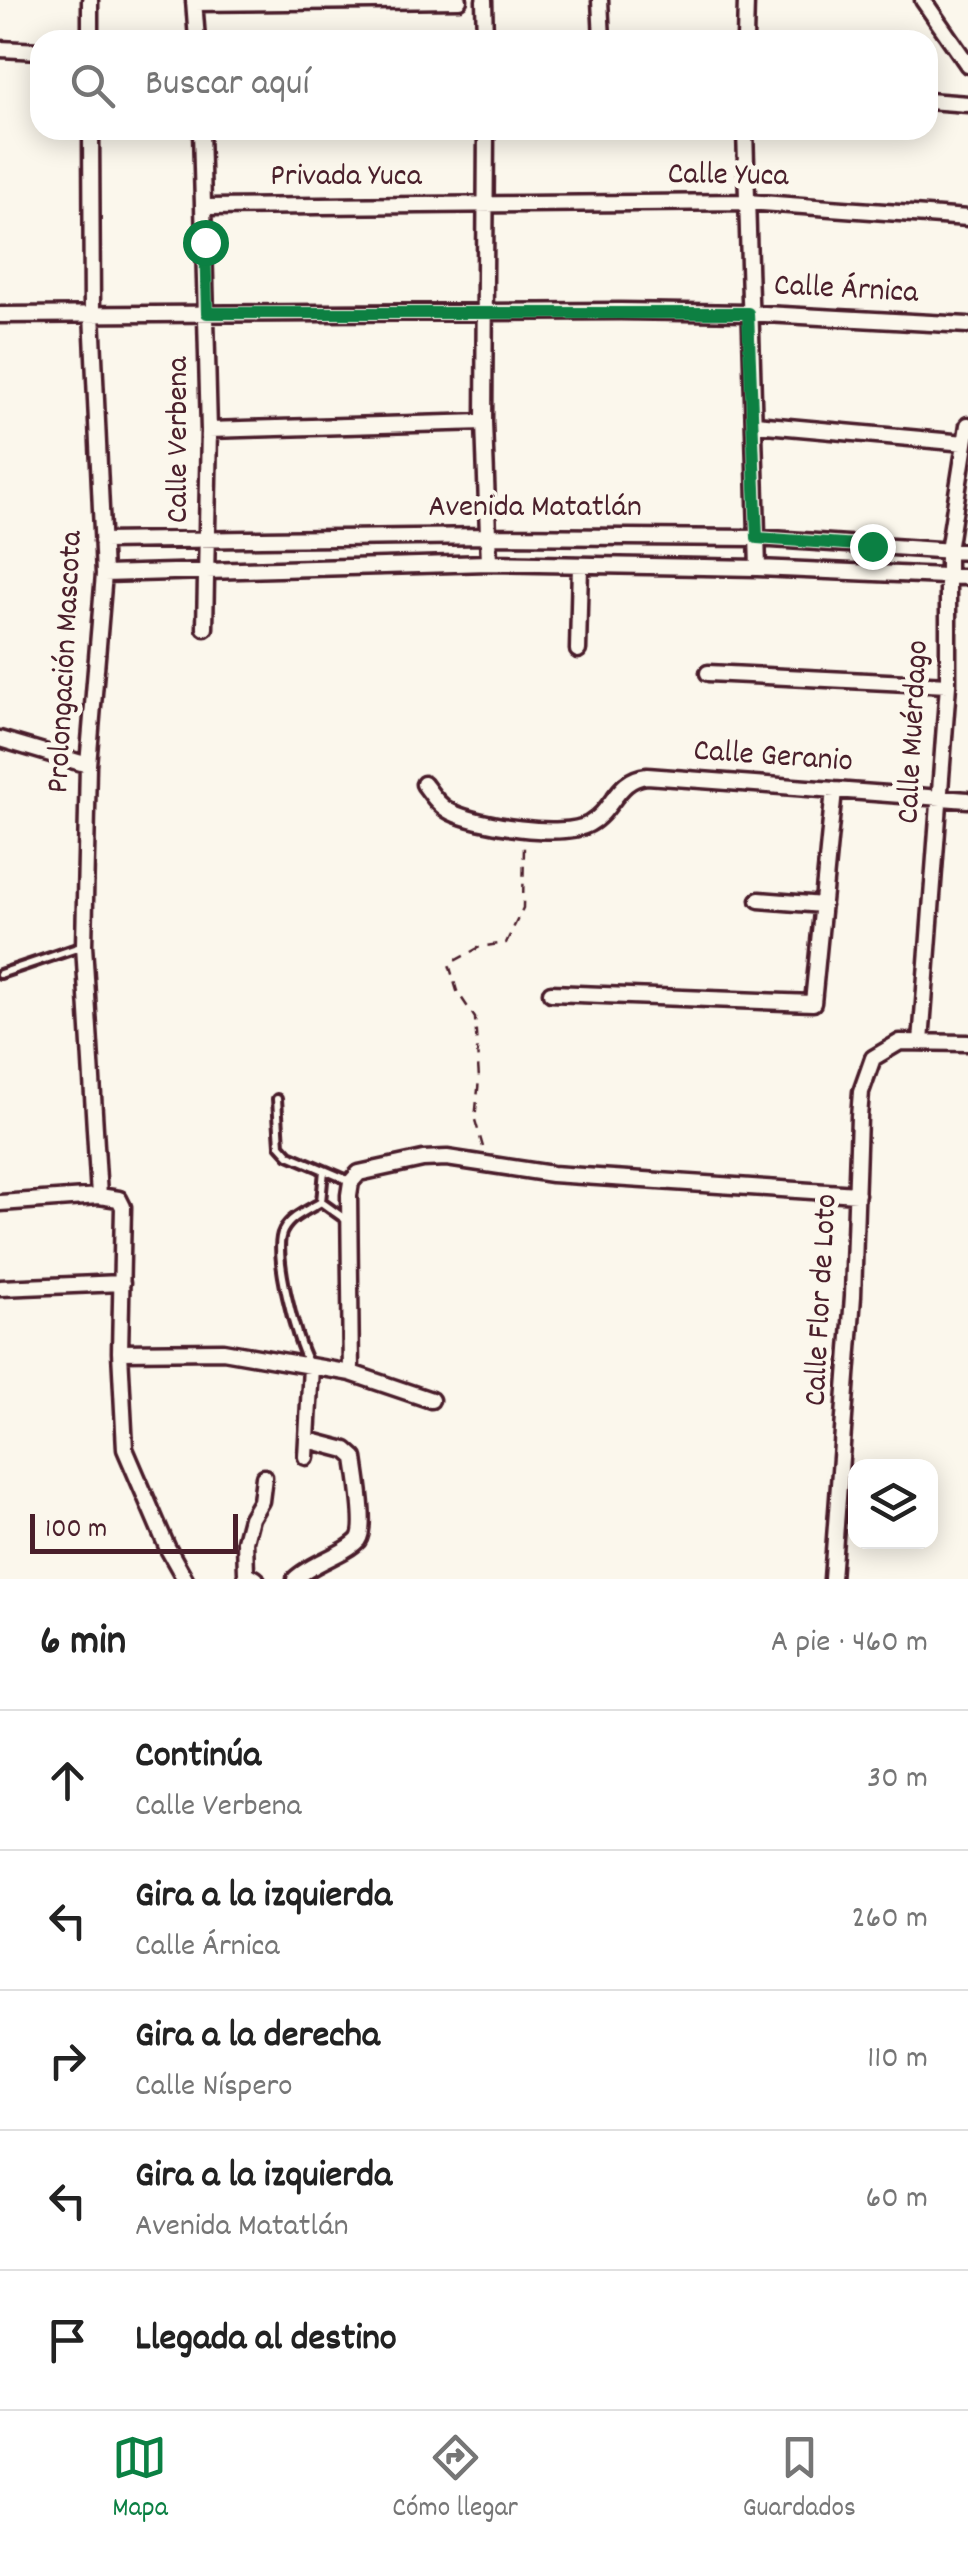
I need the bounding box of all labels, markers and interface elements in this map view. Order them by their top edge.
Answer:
search box [30,30,938,140]
icon: search [65,58,120,113]
text: Buscar aquí [145,58,309,113]
street label: Calle Yuca [667,153,790,201]
street label: Privada Yuca [270,155,423,201]
route start [183,220,229,266]
street label: Calle Árnica [773,264,920,318]
street label: Calle Verbena [157,356,203,523]
street label: Avenida Matatlán [428,486,642,532]
route end [850,524,896,570]
street label: Prolongación Mascota [37,529,97,794]
street label: Calle Muérdago [887,639,943,825]
street label: Calle Geranio [692,729,854,787]
street label: Calle Flor de Loto [794,1193,852,1407]
map controls [848,1459,938,1549]
button: layers [848,1459,938,1549]
scale bar [30,1509,238,1554]
text: 100 m [45,1511,107,1551]
text: 6 min [40,1614,126,1674]
text: A pie · 460 m [771,1621,928,1667]
text: Continúa [135,1730,261,1785]
icon: ahead [40,1753,95,1808]
text: 30 m [867,1757,928,1803]
text: Calle Verbena [135,1785,302,1831]
text: Gira a la izquierda [135,1870,392,1925]
icon: left [40,1893,95,1948]
text: 260 m [852,1897,928,1943]
text: Calle Árnica [135,1925,279,1971]
text: Gira a la derecha [135,2010,380,2065]
icon: right [40,2033,95,2088]
text: 110 m [867,2037,928,2083]
text: Calle Níspero [135,2065,293,2111]
text: Gira a la izquierda [135,2150,392,2205]
icon: left [40,2173,95,2228]
text: 60 m [866,2177,928,2223]
text: Avenida Matatlán [135,2205,349,2251]
icon: arrive [40,2313,95,2368]
text: Llegada al destino [135,2313,397,2368]
tab: Mapa [112,2430,168,2530]
tab: Cómo llegar [392,2430,518,2530]
tab: Guardados [742,2430,856,2530]

